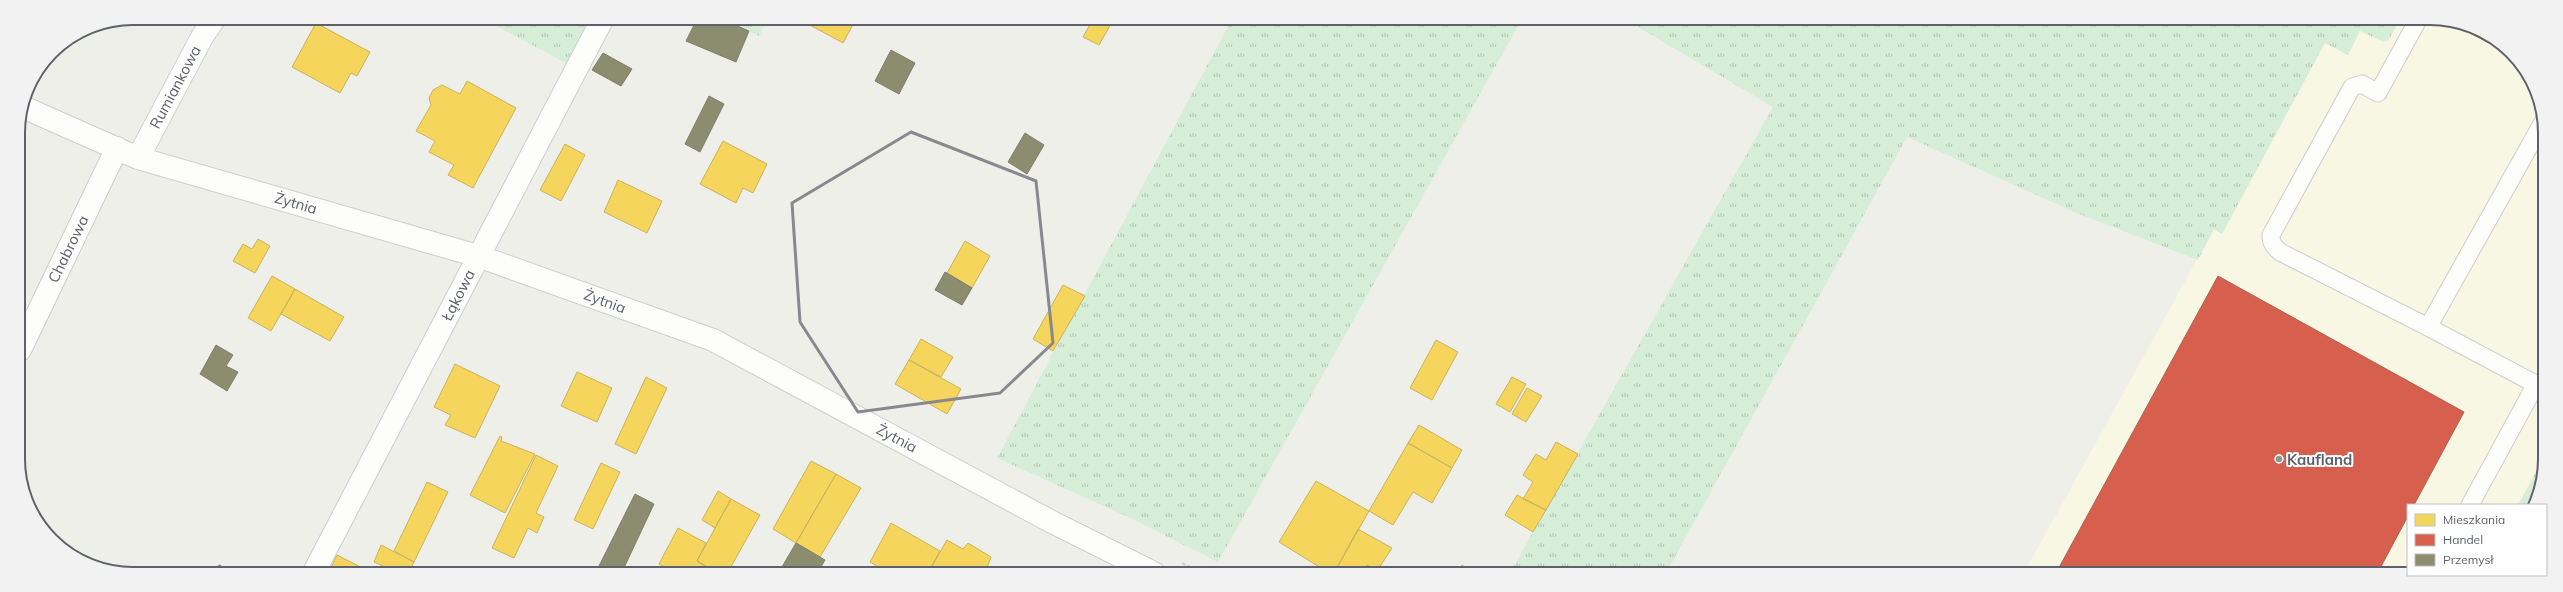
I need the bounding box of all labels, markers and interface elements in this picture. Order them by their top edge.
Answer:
street label: Rumiankowa [145,42,205,132]
street label: Żytnia [273,188,319,218]
street label: Chabrowa [44,212,92,286]
street label: Łąkowa [437,266,479,325]
street label: Żytnia [581,285,629,317]
street label: Żytnia [873,419,921,457]
place label: Kaufland [2287,450,2352,469]
marker: Kaufland [2274,454,2284,464]
legend [2407,504,2547,576]
text: Mieszkania [2443,512,2505,527]
text: Handel [2443,532,2483,547]
text: Przemysł [2443,552,2494,567]

